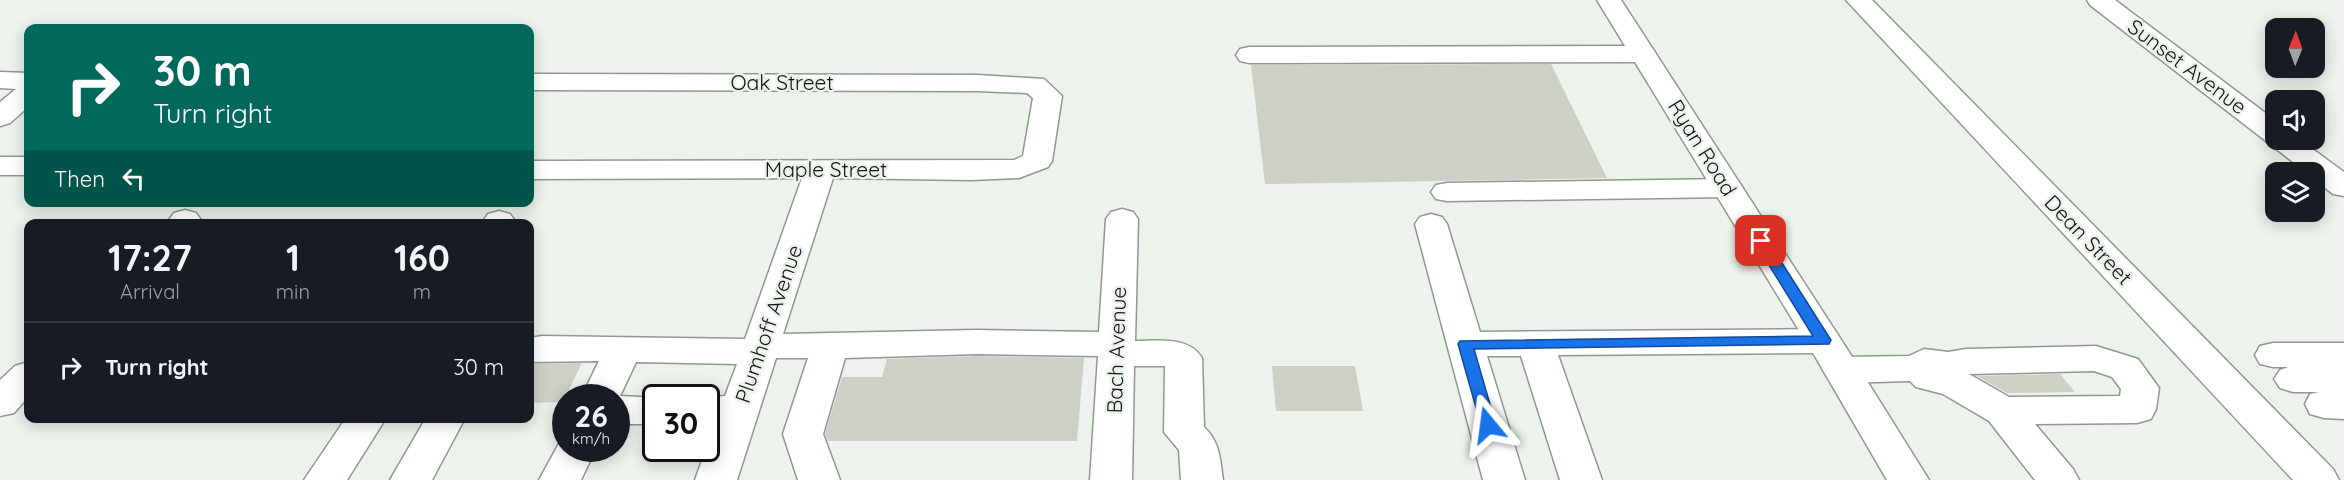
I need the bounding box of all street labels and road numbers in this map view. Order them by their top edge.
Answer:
street label: Sunset Avenue [2123,13,2252,119]
street label: Oak Street [730,69,834,95]
street label: Ryan Road [1663,94,1743,200]
street label: Maple Street [765,156,887,182]
street label: Dean Street [2039,189,2138,290]
street label: Plumhoff Avenue [729,241,807,406]
street label: Bach Avenue [1101,286,1131,414]

